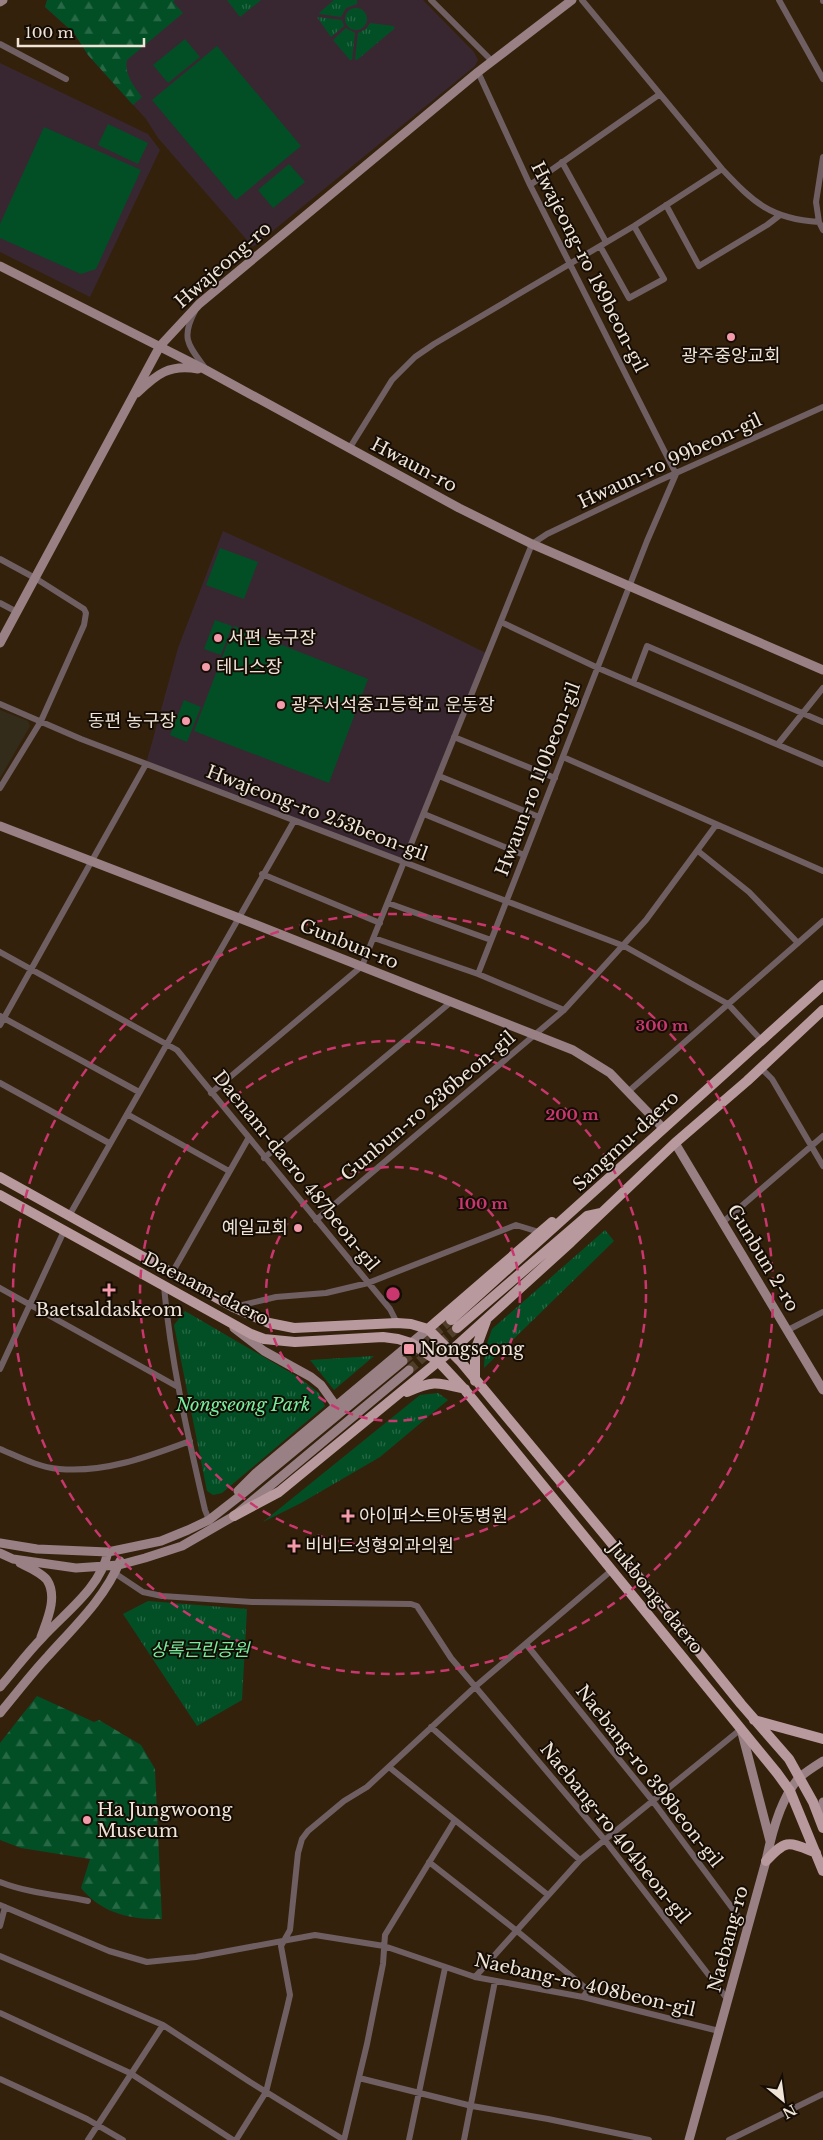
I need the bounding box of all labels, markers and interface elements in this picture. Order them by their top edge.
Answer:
scale bar [18,15,144,47]
text: 100 m [25,23,74,42]
street label: Hwajeong-ro 189beon-gil [526,158,652,376]
street label: Hwajeong-ro [170,217,276,313]
marker: 광주중앙교회 [725,331,737,343]
place label: 광주중앙교회 [681,345,781,367]
street label: Hwaun-ro 99beon-gil [575,409,765,513]
street label: Hwaun-ro [367,433,461,497]
place label: 서편 농구장 [228,627,316,649]
marker: 서편 농구장 [212,632,224,644]
place label: 테니스장 [216,656,282,678]
marker: 테니스장 [200,661,212,673]
street label: Hwaun-ro 110beon-gil [491,679,585,879]
place label: 광주서석중고등학교 운동장 [291,694,495,716]
marker: 광주서석중고등학교 운동장 [275,699,287,711]
place label: 동편 농구장 [88,710,176,732]
marker: 동편 농구장 [180,715,192,727]
street label: Hwajeong-ro 253beon-gil [203,761,431,866]
street label: Gunbun-ro [296,914,402,974]
text: 300 m [636,1016,689,1035]
street label: Gunbun-ro 236beon-gil [336,1026,520,1185]
street label: Daenam-daero 487beon-gil [208,1066,384,1276]
street label: Sangmu-daero [568,1086,684,1196]
text: 200 m [546,1105,599,1124]
text: 100 m [458,1194,508,1213]
street label: Gunbun 2-ro [722,1200,804,1316]
place label: 예일교회 [222,1217,288,1239]
marker: 예일교회 [292,1222,304,1234]
street label: Daenam-daero [139,1248,273,1330]
marker: Baetsaldaskeom [102,1283,116,1297]
centre of rings [384,1285,402,1303]
place label: Baetsaldaskeom [35,1299,183,1321]
place label: Nongseong [420,1338,524,1360]
marker: Nongseong [402,1342,416,1356]
park label: Nongseong Park [175,1394,310,1416]
place label: 아이퍼스트아동병원 [359,1505,508,1527]
marker: 아이퍼스트아동병원 [341,1509,355,1523]
place label: 비비드성형외과의원 [305,1535,454,1557]
street label: Jukbong-daero [603,1536,708,1658]
marker: 비비드성형외과의원 [287,1539,301,1553]
park label: 상록근린공원 [150,1639,251,1661]
street label: Naebang-ro 398beon-gil [571,1680,727,1872]
street label: Naebang-ro 404beon-gil [535,1738,695,1928]
place label: Ha Jungwoong Museum [97,1799,233,1842]
marker: Ha Jungwoong Museum [81,1814,93,1826]
street label: Naebang-ro [703,1883,753,1995]
street label: Naebang-ro 408beon-gil [472,1949,698,2021]
north arrow [758,2075,808,2125]
text: N [779,2100,799,2122]

